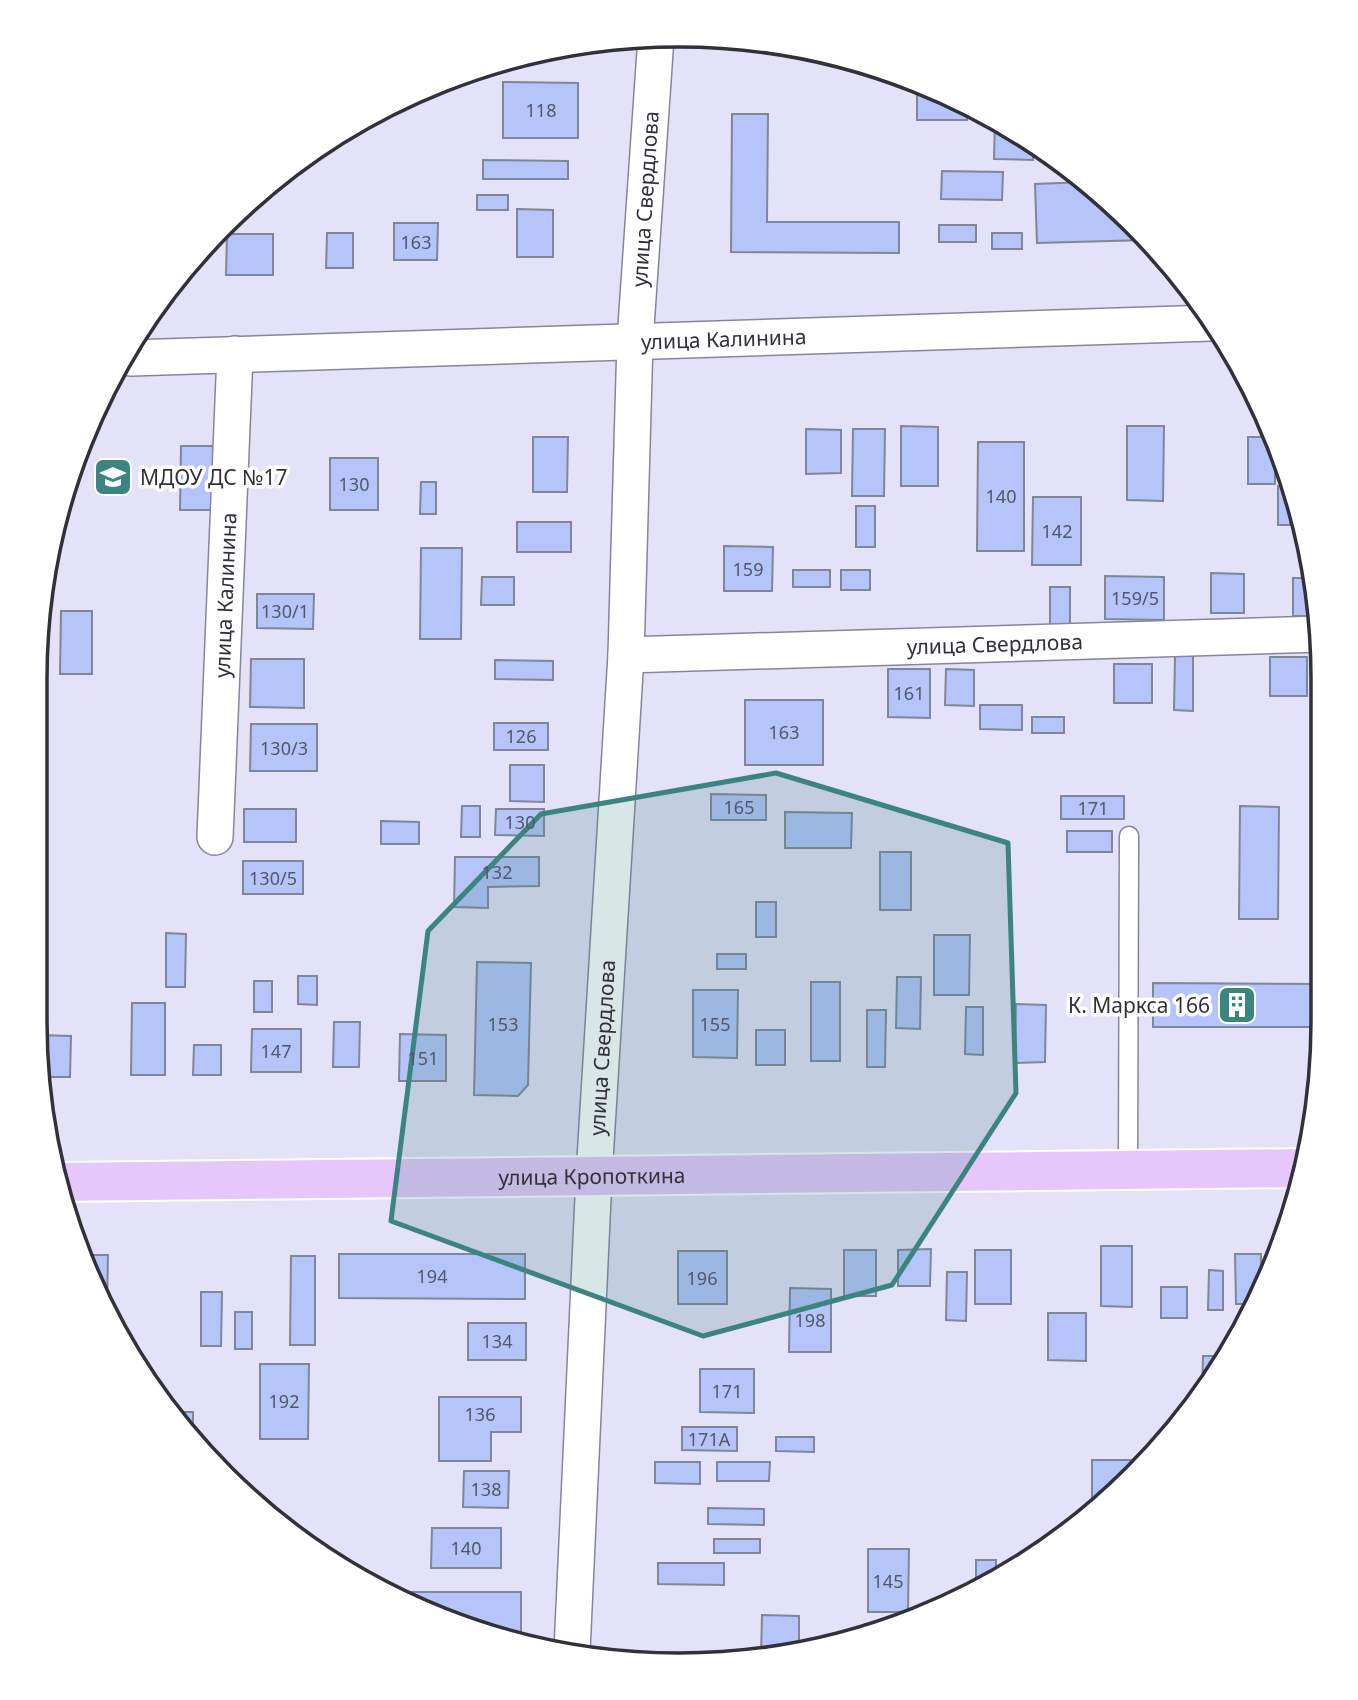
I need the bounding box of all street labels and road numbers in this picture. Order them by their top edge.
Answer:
street label: улица Свердлова [625,110,665,288]
street label: улица Калинина [640,322,807,355]
street label: улица Калинина [208,512,242,678]
street label: улица Свердлова [906,627,1083,661]
street label: улица Свердлова [583,959,621,1137]
street label: улица Кропоткина [498,1161,686,1191]

